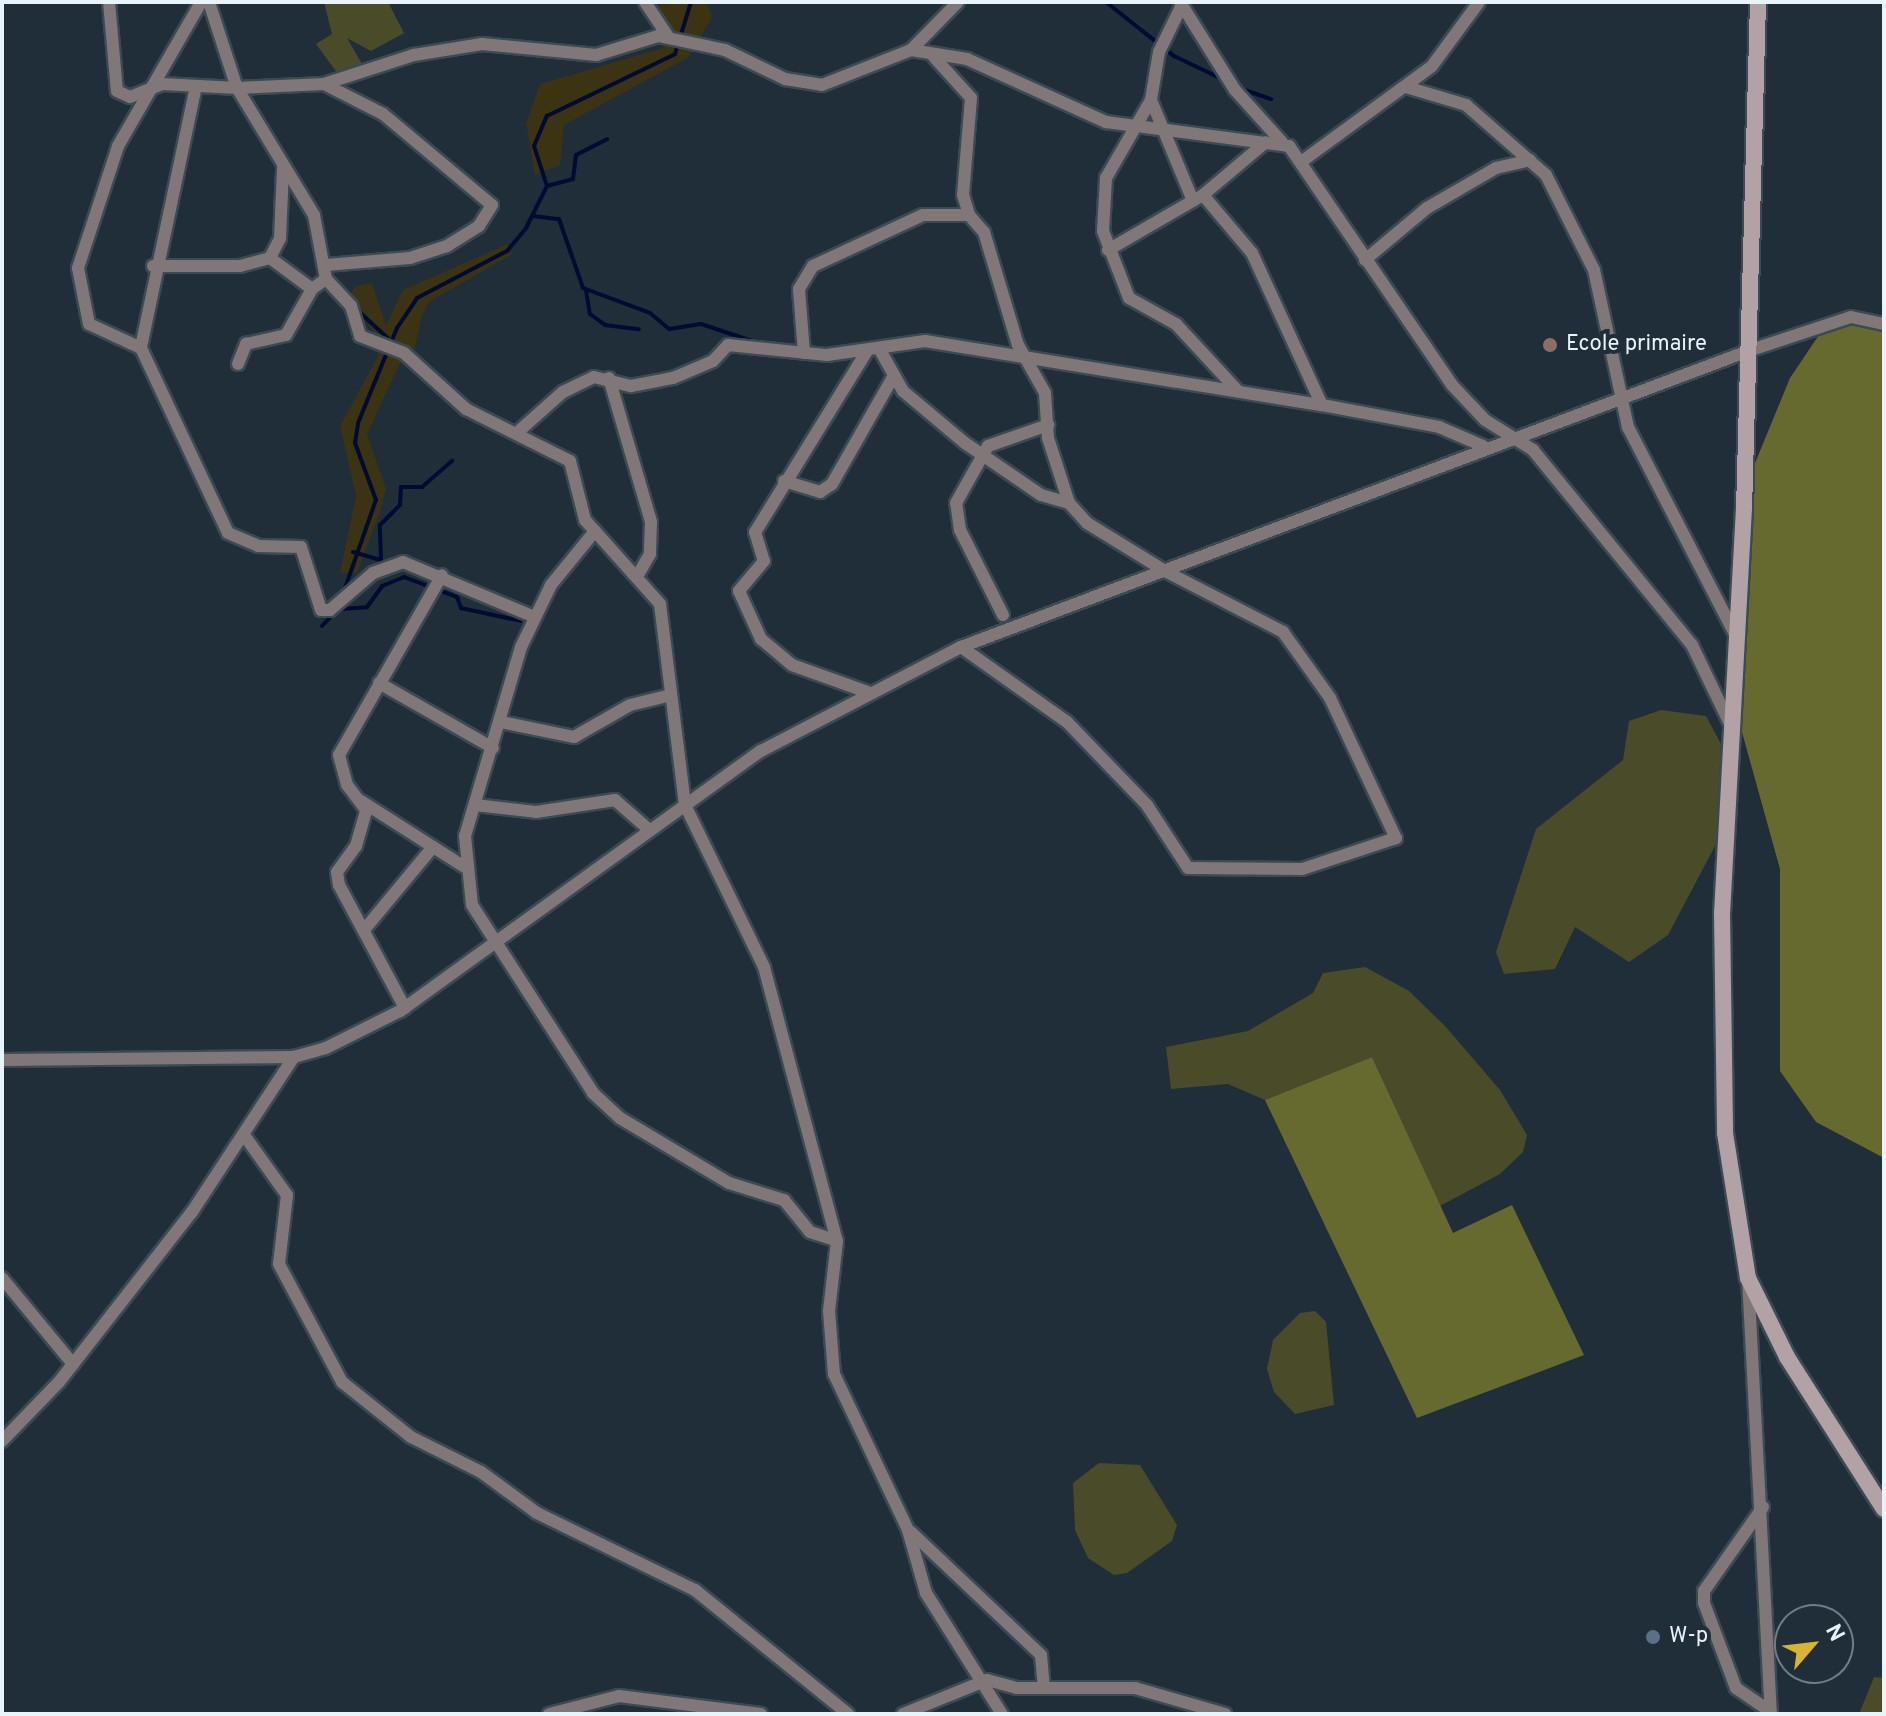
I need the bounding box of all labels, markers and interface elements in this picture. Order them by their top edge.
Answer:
place label: Ecole primaire [1566,332,1707,358]
marker: Ecole primaire [1541,336,1559,354]
north arrow [1774,1604,1854,1684]
text: N [1818,1620,1849,1647]
place label: W-p [1669,1624,1708,1650]
marker: W-p [1644,1628,1662,1646]

